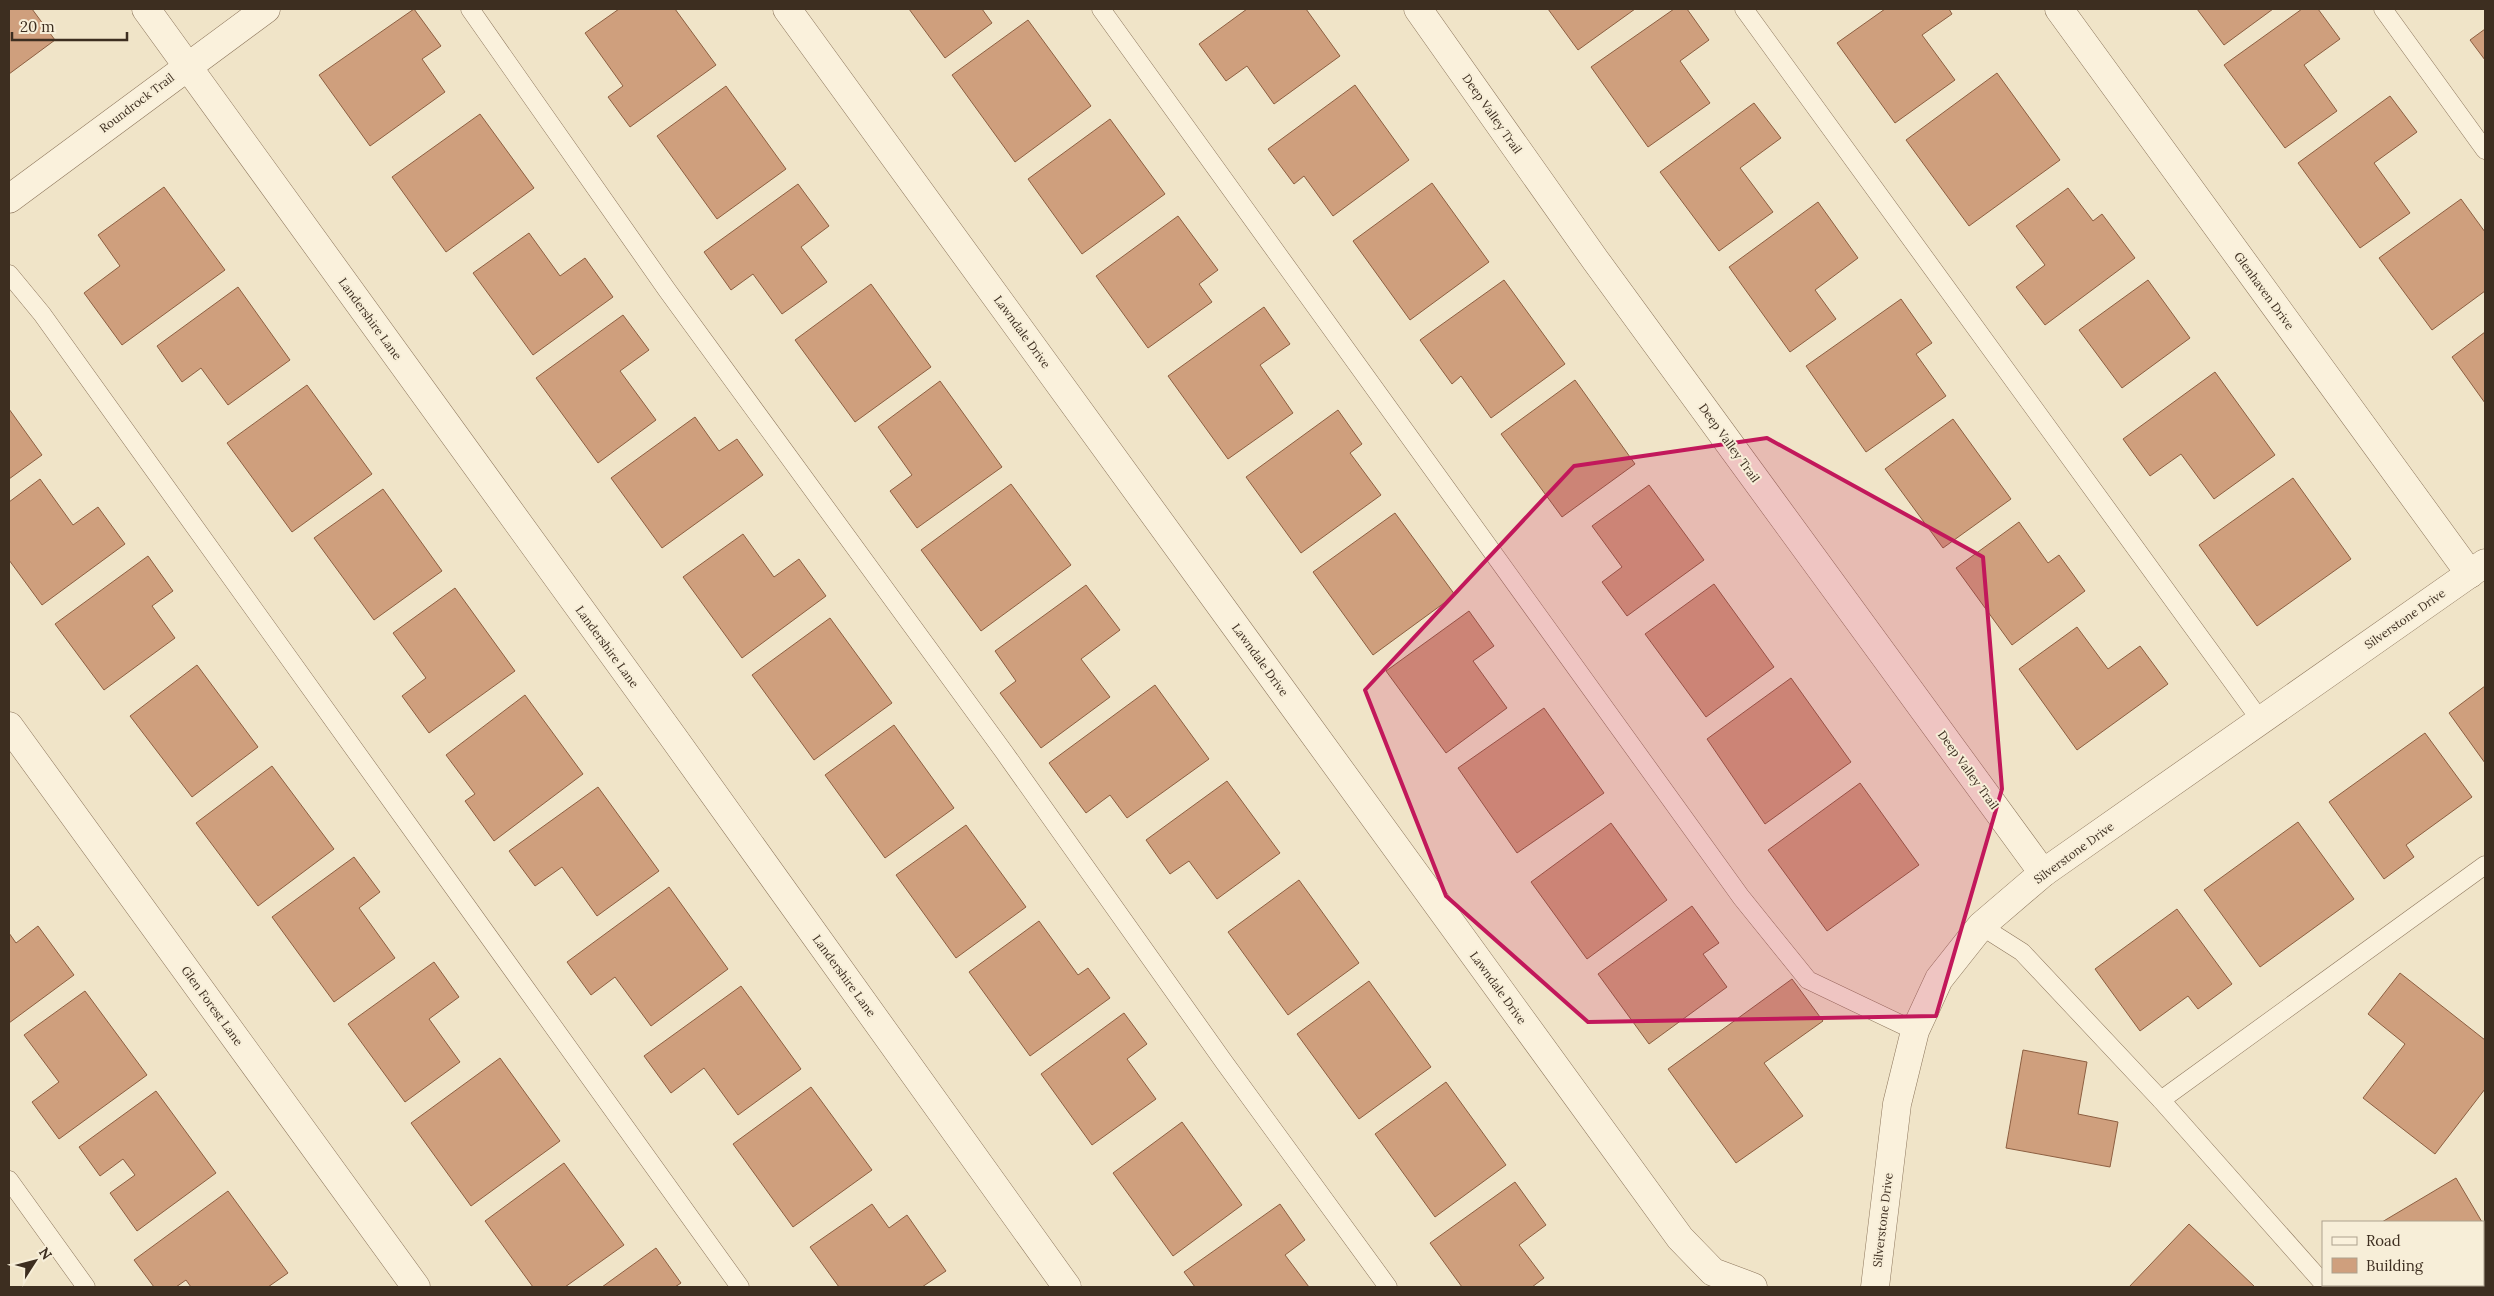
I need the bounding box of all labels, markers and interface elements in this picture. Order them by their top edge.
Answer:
scale bar [12,10,128,42]
text: 20 m [20,17,55,36]
street label: Roundrock Trail [96,70,177,136]
street label: Deep Valley Trail [1459,71,1525,156]
street label: Glenhaven Drive [2231,249,2298,333]
street label: Landershire Lane [336,275,405,363]
street label: Lawndale Drive [991,292,1054,371]
street label: Deep Valley Trail [1696,400,1763,485]
street label: Silverstone Drive [2361,585,2448,652]
street label: Landershire Lane [573,603,642,691]
street label: Lawndale Drive [1229,620,1292,699]
street label: Deep Valley Trail [1935,727,2002,812]
street label: Silverstone Drive [2031,818,2117,887]
street label: Landershire Lane [810,932,879,1020]
street label: Lawndale Drive [1467,948,1530,1027]
street label: Glen Forest Lane [178,963,247,1049]
street label: Silverstone Drive [1869,1171,1896,1268]
legend [2322,1221,2484,1286]
text: Road [2366,1231,2401,1250]
north arrow [10,1236,60,1286]
text: N [35,1244,56,1263]
text: Building [2366,1256,2424,1275]

